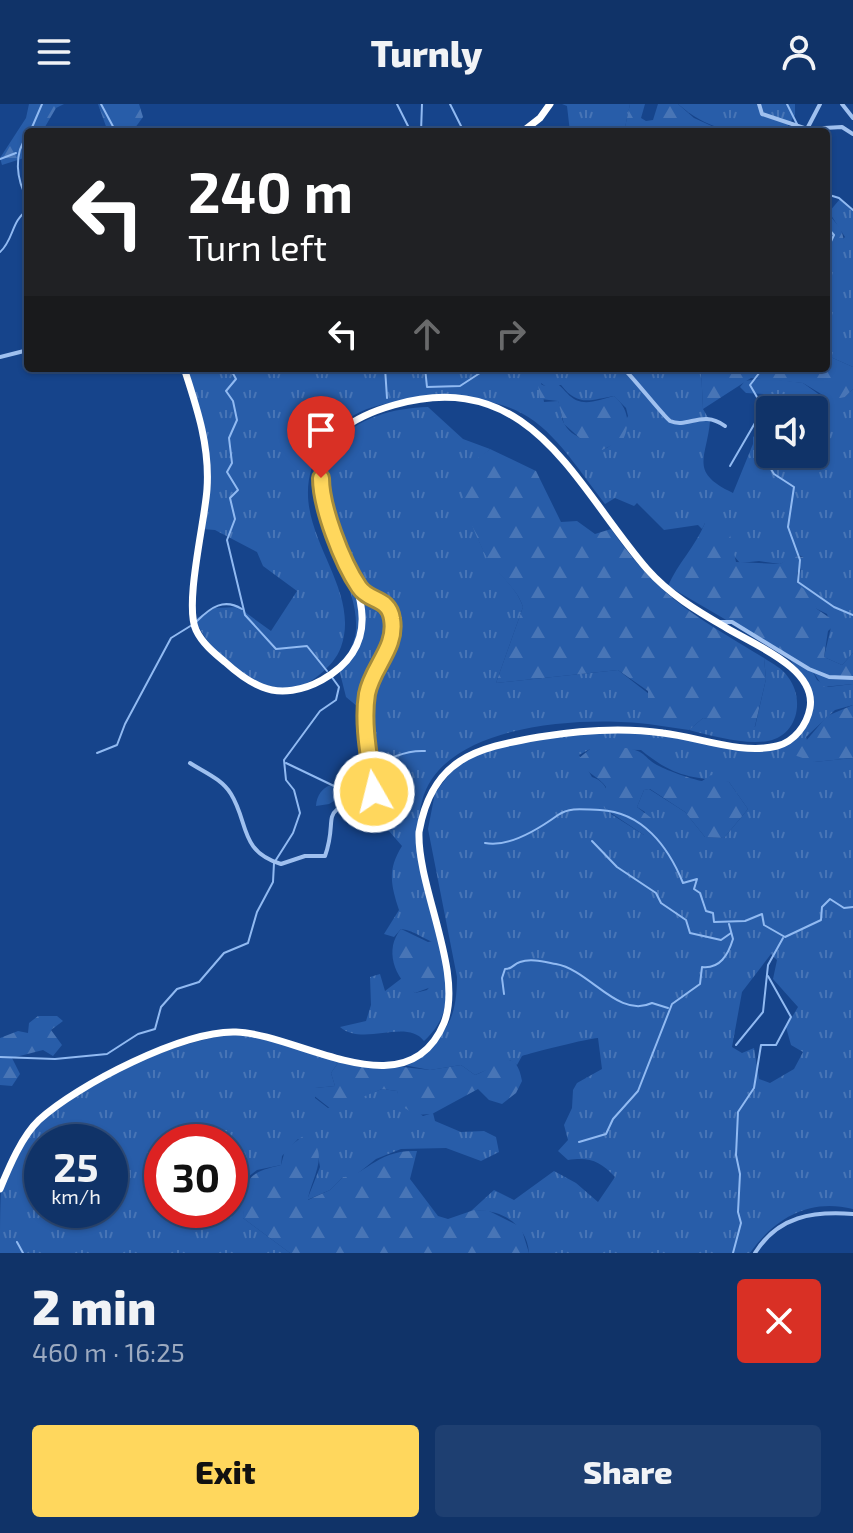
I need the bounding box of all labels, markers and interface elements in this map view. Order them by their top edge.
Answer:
icon: menu [32,30,76,74]
icon: person [777,30,821,74]
text: Turnly [371,31,482,74]
text: 240 m [188,157,353,224]
icon: left [56,160,160,264]
text: Turn left [188,225,327,268]
icon: left [321,312,365,356]
icon: ahead [405,312,449,356]
icon: right [489,312,533,356]
pin [287,396,355,478]
map controls [756,396,828,468]
button: sound [756,396,828,468]
icon: arrive [299,408,343,452]
position arrow [332,750,416,834]
speed limit sign: 30 [144,1124,248,1228]
text: 25 [53,1142,99,1190]
text: km/h [51,1184,101,1208]
text: 2 min [32,1277,156,1335]
button: close [737,1279,821,1363]
text: 460 m · 16:25 [32,1336,185,1367]
button: Exit [32,1425,419,1517]
button: Share [435,1425,821,1517]

